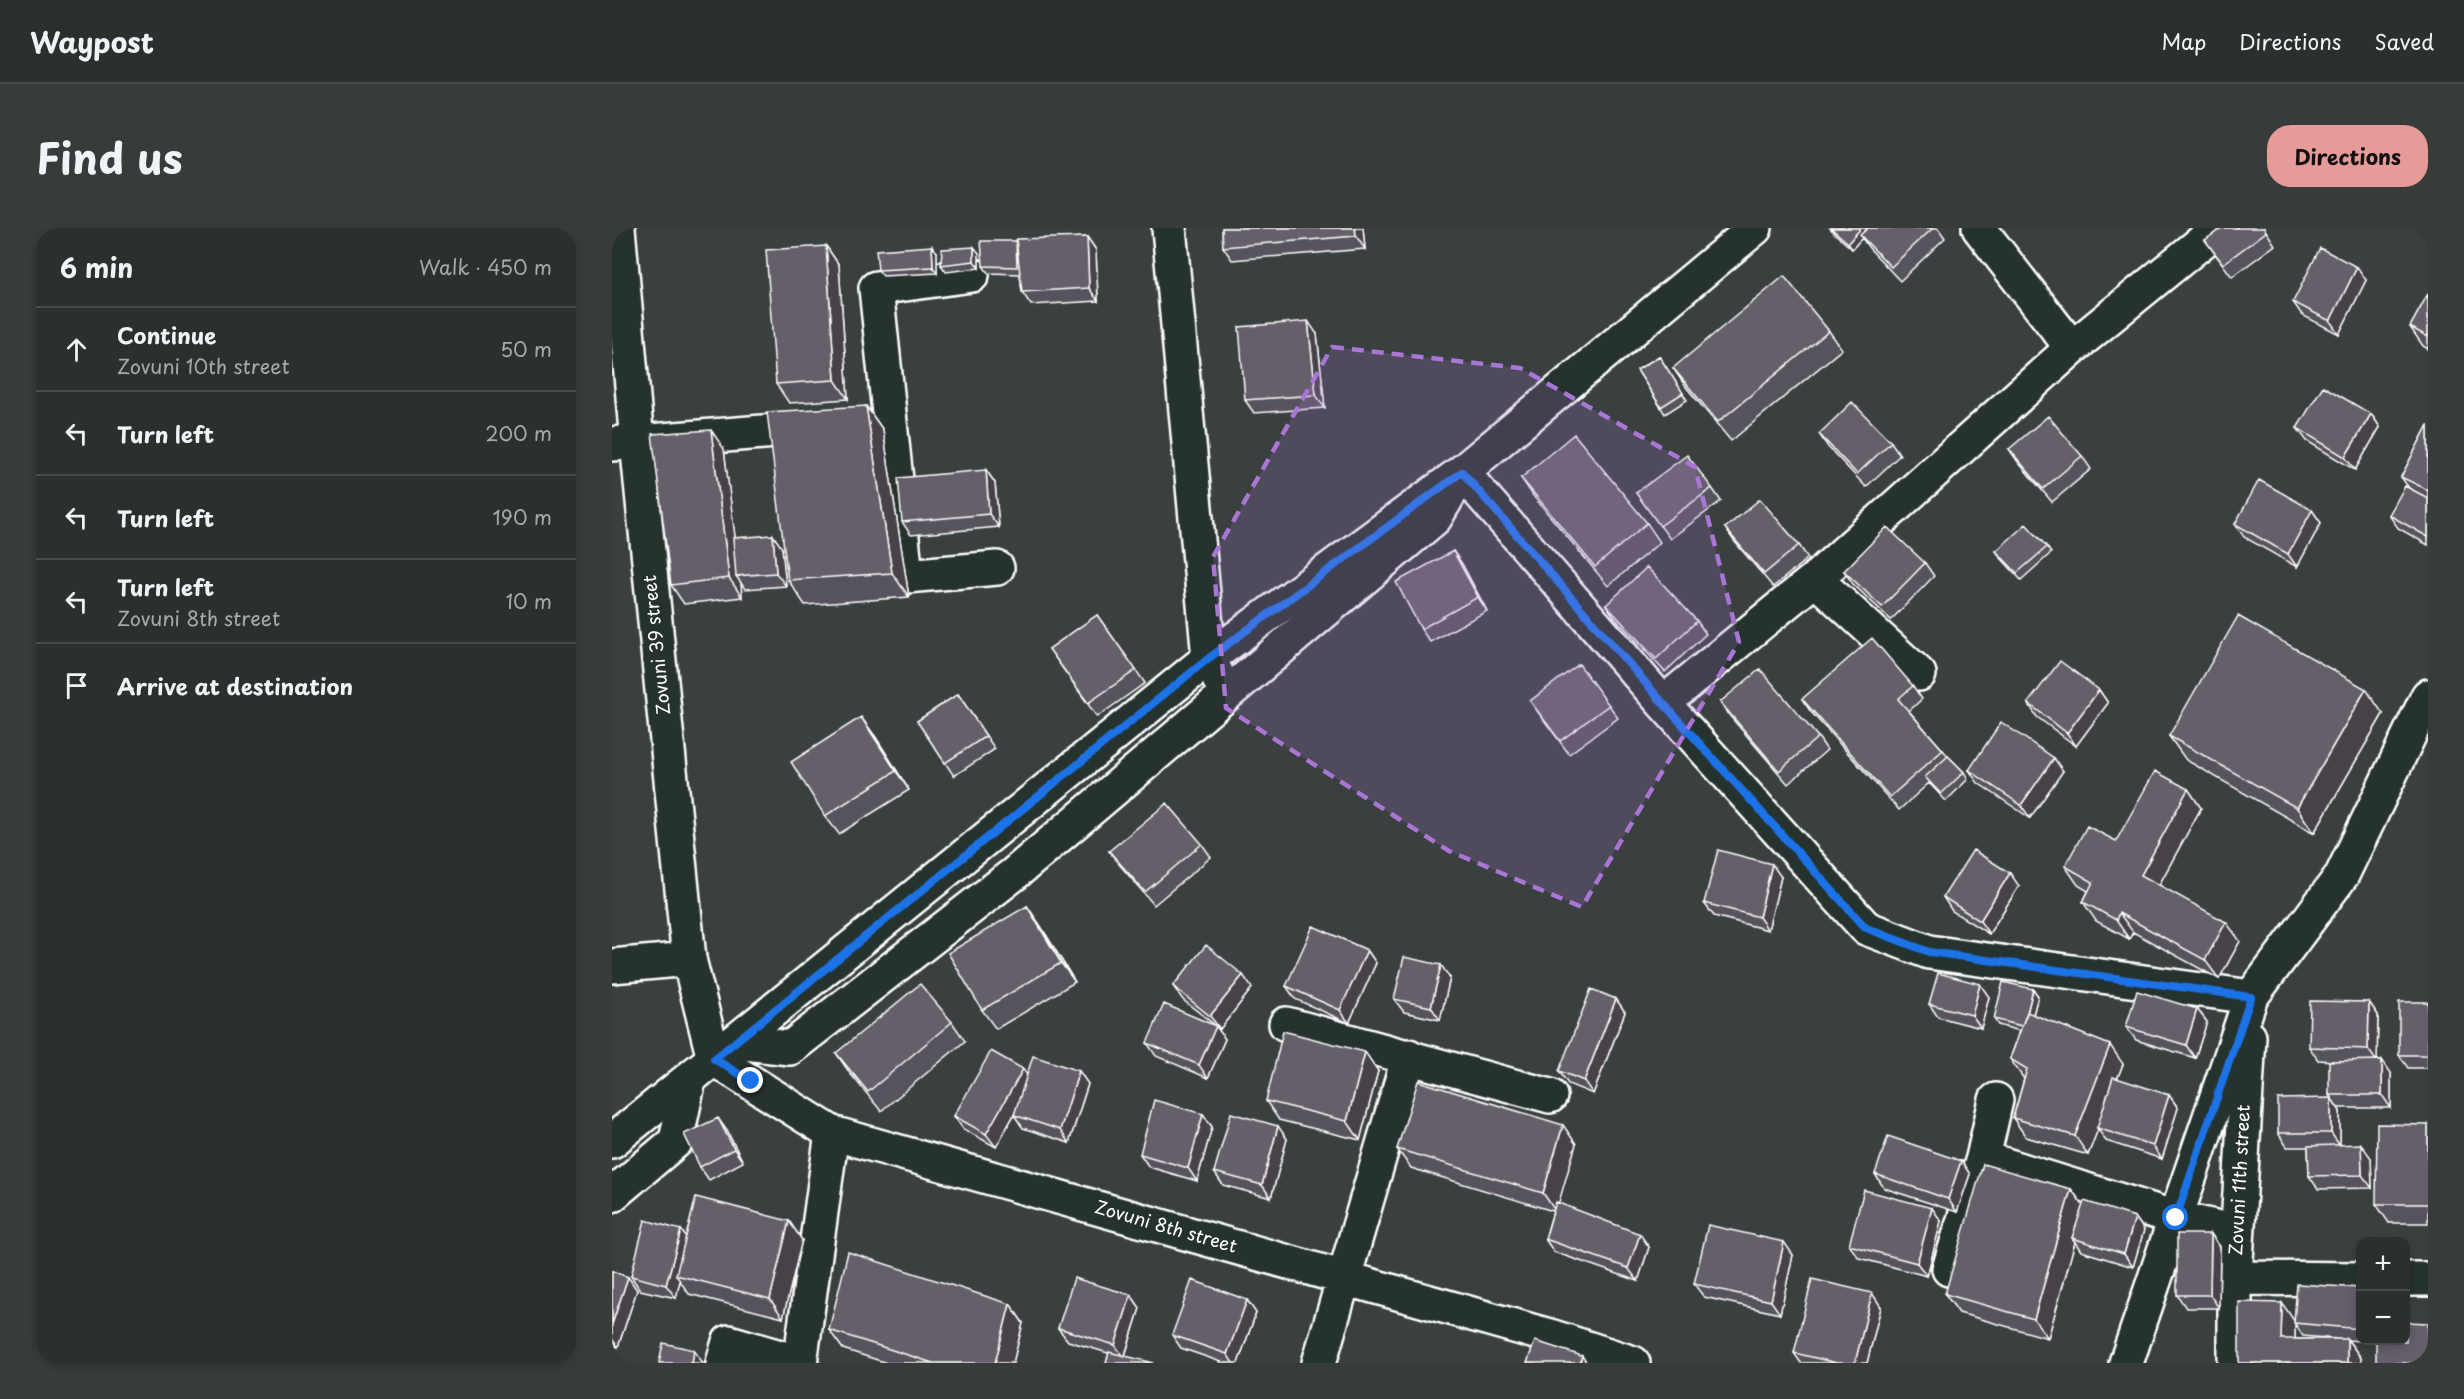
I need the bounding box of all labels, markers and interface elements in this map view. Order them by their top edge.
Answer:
text: Waypost [30,20,154,63]
text: Map [2161,25,2206,57]
text: Directions [2239,25,2341,57]
text: Saved [2374,25,2434,57]
text: Find us [36,125,183,188]
button: Directions [2267,125,2428,187]
text: 6 min [60,248,133,287]
text: Walk · 450 m [419,252,552,282]
text: Continue [117,318,216,351]
icon: ahead [60,333,93,366]
text: 50 m [500,334,552,364]
text: Zovuni 10th street [117,351,290,381]
icon: left [60,417,93,450]
text: Turn left [117,417,214,450]
text: 200 m [485,418,552,448]
icon: left [60,501,93,534]
text: Turn left [117,501,214,534]
text: 190 m [493,502,552,532]
text: Turn left [117,570,214,603]
street label: Zovuni 39 street [635,574,676,716]
icon: left [60,585,93,618]
text: 10 m [505,586,552,616]
text: Zovuni 8th street [117,603,280,633]
icon: arrive [60,669,93,702]
text: Arrive at destination [117,669,353,702]
route end [737,1067,763,1093]
street label: Zovuni 11th street [2221,1104,2256,1256]
street label: Zovuni 8th street [1092,1192,1241,1259]
route start [2162,1204,2188,1230]
map controls [2356,1237,2410,1345]
button: + [2356,1237,2410,1291]
button: − [2356,1291,2410,1345]

